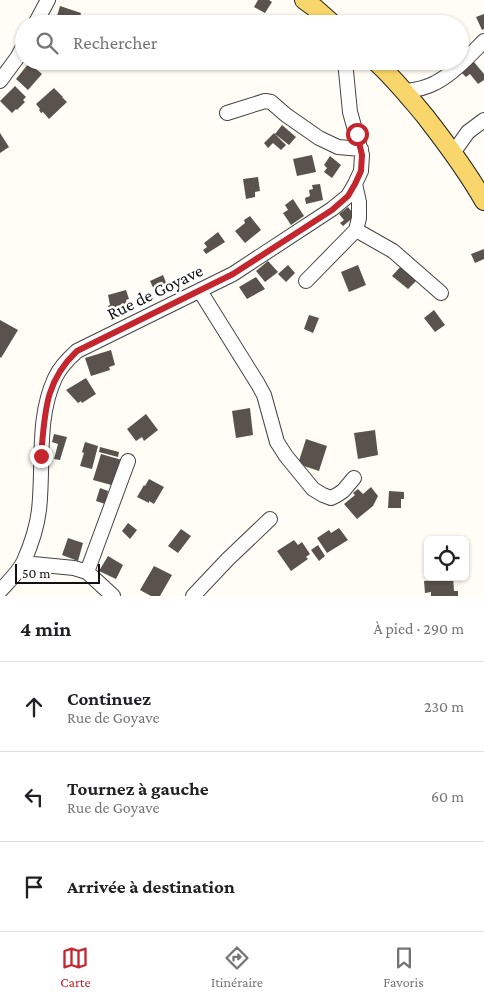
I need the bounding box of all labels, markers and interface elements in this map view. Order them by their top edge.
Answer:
search box [15,15,469,70]
icon: search [33,29,61,57]
text: Rechercher [73,32,157,53]
route start [346,123,369,146]
street label: Rue de Goyave [104,260,206,324]
route end [30,445,53,468]
map controls [424,536,469,581]
button: locate [424,536,469,581]
scale bar [15,561,100,584]
text: 50 m [22,565,50,581]
text: 4 min [20,617,71,641]
text: À pied · 290 m [373,620,464,637]
text: Continuez [67,688,151,709]
icon: ahead [20,693,48,721]
text: 230 m [424,698,464,715]
text: Rue de Goyave [67,709,160,726]
text: Tournez à gauche [67,778,209,799]
icon: left [20,783,48,811]
text: 60 m [431,788,464,805]
text: Rue de Goyave [67,799,160,816]
icon: arrive [20,873,48,901]
text: Arrivée à destination [67,876,235,897]
tab: Carte [60,944,91,990]
tab: Itinéraire [211,944,263,990]
tab: Favoris [383,944,424,990]

